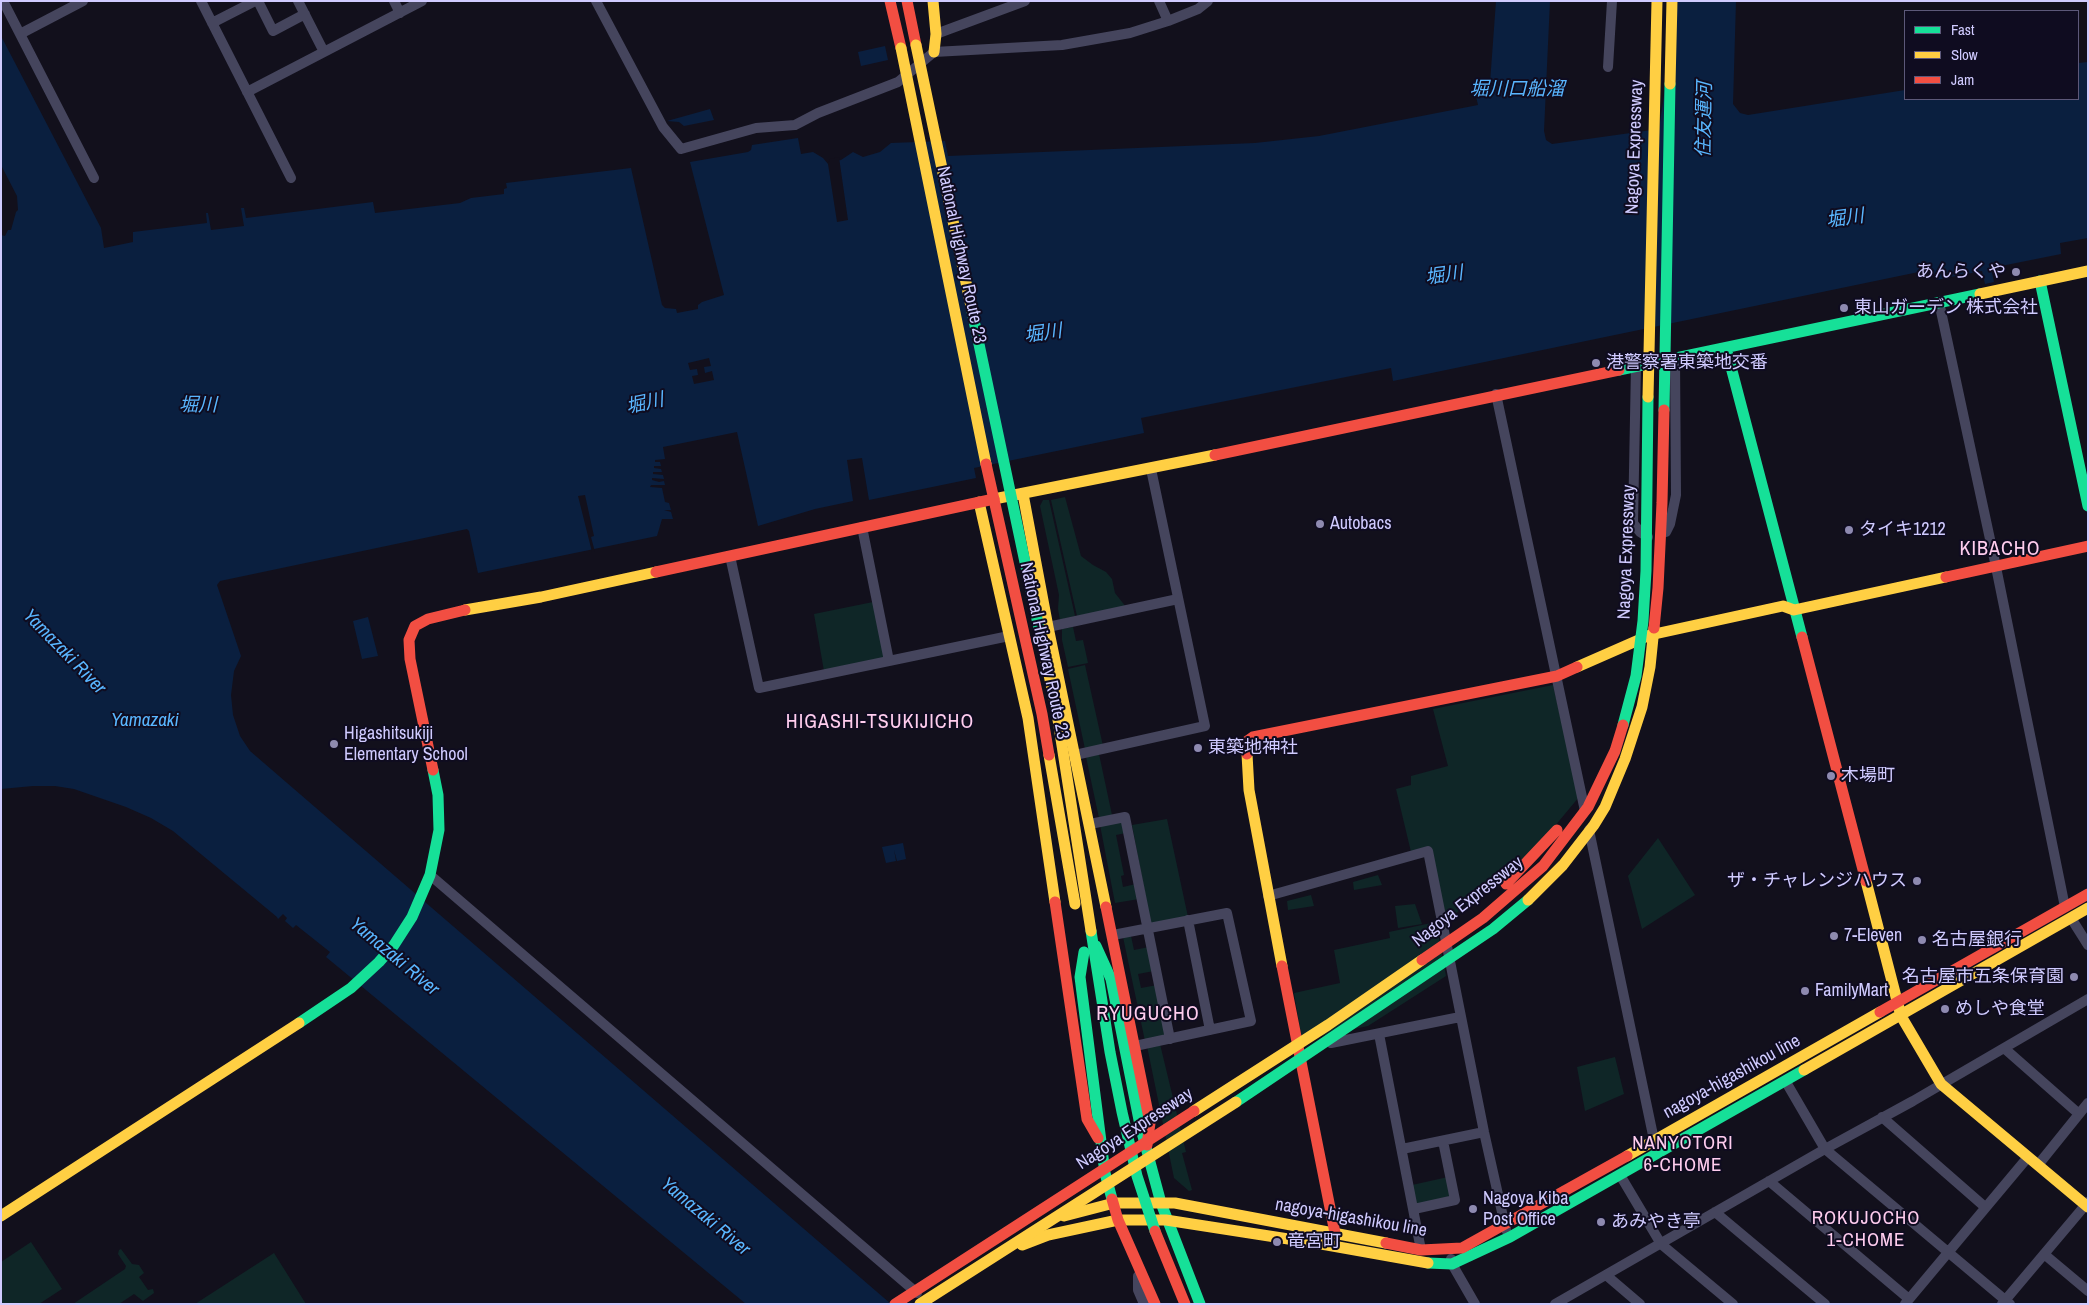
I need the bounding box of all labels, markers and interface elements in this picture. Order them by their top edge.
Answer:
legend [1904,10,2079,100]
text: Fast [1951,19,1974,40]
text: Slow [1951,44,1978,65]
text: Jam [1951,69,1974,90]
water label: 堀川口船溜 [1470,79,1564,101]
street label: Nagoya Expressway [1622,79,1648,215]
water label: 住友運河 [1693,82,1717,158]
street label: National Highway Route 23 [932,164,990,346]
water label: 堀川 [1825,205,1865,233]
place label: あんらくや [1916,261,2006,283]
water label: 堀川 [1424,262,1464,290]
marker: あんらくや [2010,266,2022,278]
place label: 東山ガーデン 株式会社 [1854,297,2038,319]
marker: 東山ガーデン 株式会社 [1838,302,1850,314]
water label: 堀川 [1023,320,1063,348]
place label: 港警察署東築地交番 [1606,352,1768,374]
marker: 港警察署東築地交番 [1590,357,1602,369]
water label: 堀川 [624,389,666,419]
water label: 堀川 [179,395,217,417]
street label: Nagoya Expressway [1614,484,1640,620]
place label: Autobacs [1330,513,1392,535]
marker: Autobacs [1314,518,1326,530]
place label: タイキ1212 [1859,519,1946,541]
marker: タイキ1212 [1843,524,1855,536]
district label: KIBACHO [1959,538,2041,562]
street label: National Highway Route 23 [1015,560,1073,742]
water label: Yamazaki River [18,605,110,699]
water label: Yamazaki [111,710,179,732]
district label: HIGASHI-TSUKIJICHO [784,711,976,735]
place label: Higashitsukiji Elementary School [344,723,468,766]
place label: 東築地神社 [1208,737,1298,759]
marker: Higashitsukiji Elementary School [328,738,340,750]
marker: 東築地神社 [1192,742,1204,754]
place label: 木場町 [1841,765,1895,787]
marker: 木場町 [1825,770,1837,782]
street label: Nagoya Expressway [1408,852,1528,952]
place label: ザ・チャレンジハウス [1727,870,1907,892]
marker: ザ・チャレンジハウス [1911,875,1923,887]
water label: Yamazaki River [345,913,443,1001]
place label: 7-Eleven [1844,925,1902,947]
place label: 名古屋銀行 [1932,929,2022,951]
marker: 7-Eleven [1828,930,1840,942]
marker: 名古屋銀行 [1916,934,1928,946]
place label: 名古屋市五条保育園 [1902,966,2064,988]
marker: 名古屋市五条保育園 [2068,971,2080,983]
place label: FamilyMart [1815,980,1888,1002]
marker: FamilyMart [1799,985,1811,997]
place label: めしや食堂 [1955,998,2045,1020]
district label: RYUGUCHO [1095,1003,1201,1027]
marker: めしや食堂 [1939,1003,1951,1015]
street label: nagoya-higashikou line [1660,1030,1804,1124]
street label: Nagoya Expressway [1073,1083,1197,1175]
district label: NANYOTORI 6-CHOME [1631,1133,1735,1177]
water label: Yamazaki River [656,1173,754,1261]
place label: Nagoya Kiba Post Office [1483,1188,1568,1230]
street label: nagoya-higashikou line [1274,1194,1428,1242]
marker: Nagoya Kiba Post Office [1467,1203,1479,1215]
district label: ROKUJOCHO 1-CHOME [1811,1208,1921,1252]
place label: あみやき亭 [1611,1211,1701,1233]
marker: あみやき亭 [1595,1216,1607,1228]
place label: 竜宮町 [1287,1231,1341,1253]
marker: 竜宮町 [1271,1236,1283,1248]

